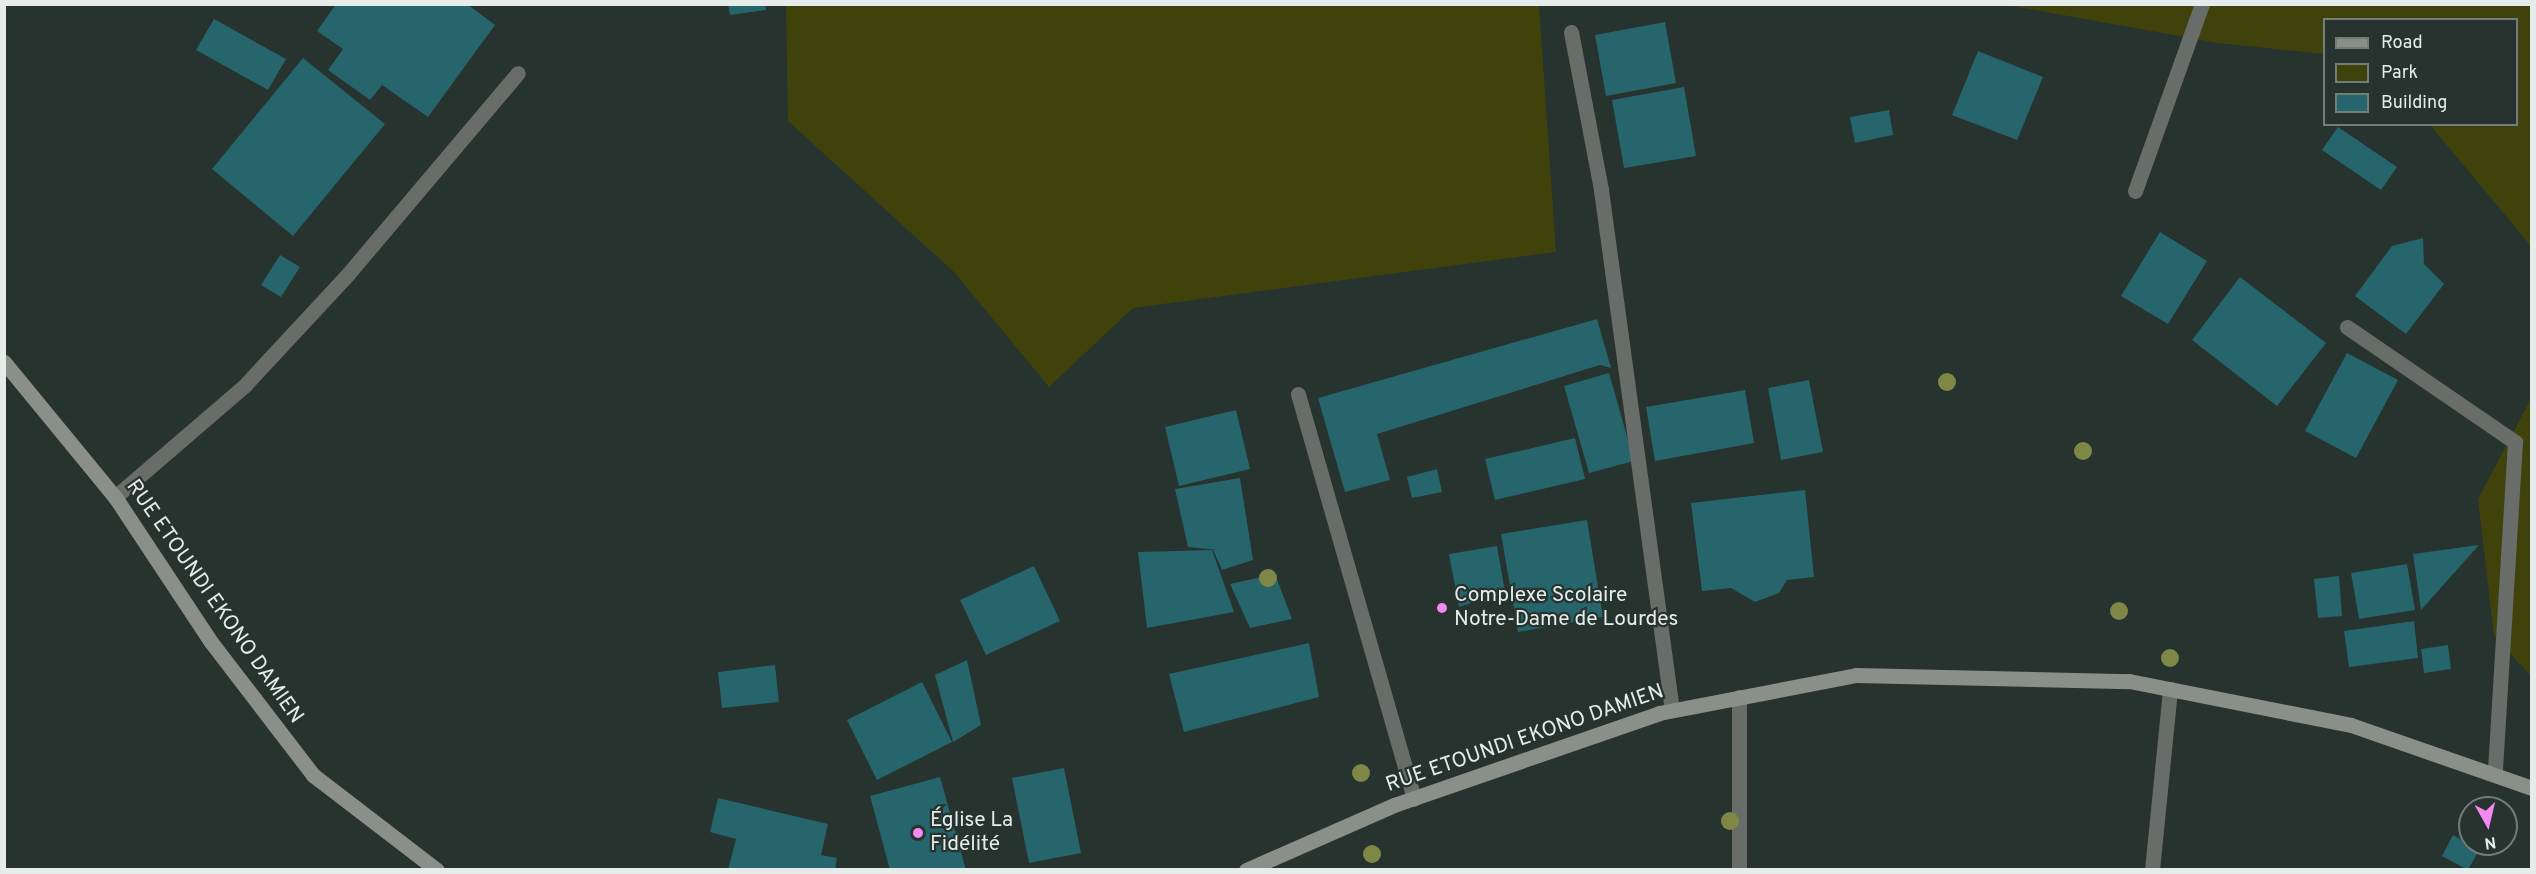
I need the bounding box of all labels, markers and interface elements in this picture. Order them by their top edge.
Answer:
legend [2323,18,2518,126]
text: Road [2381,32,2423,55]
text: Park [2381,62,2418,85]
text: Building [2381,92,2447,115]
street label: RUE ETOUNDI EKONO DAMIEN [120,475,308,729]
place label: Complexe Scolaire Notre-Dame de Lourdes [1454,583,1678,633]
marker: Complexe Scolaire Notre-Dame de Lourdes [1435,601,1449,615]
street label: RUE ETOUNDI EKONO DAMIEN [1383,680,1667,798]
north arrow [2458,796,2518,856]
place label: Église La Fidélité [930,808,1013,858]
marker: Église La Fidélité [911,826,925,840]
text: N [2483,831,2497,853]

